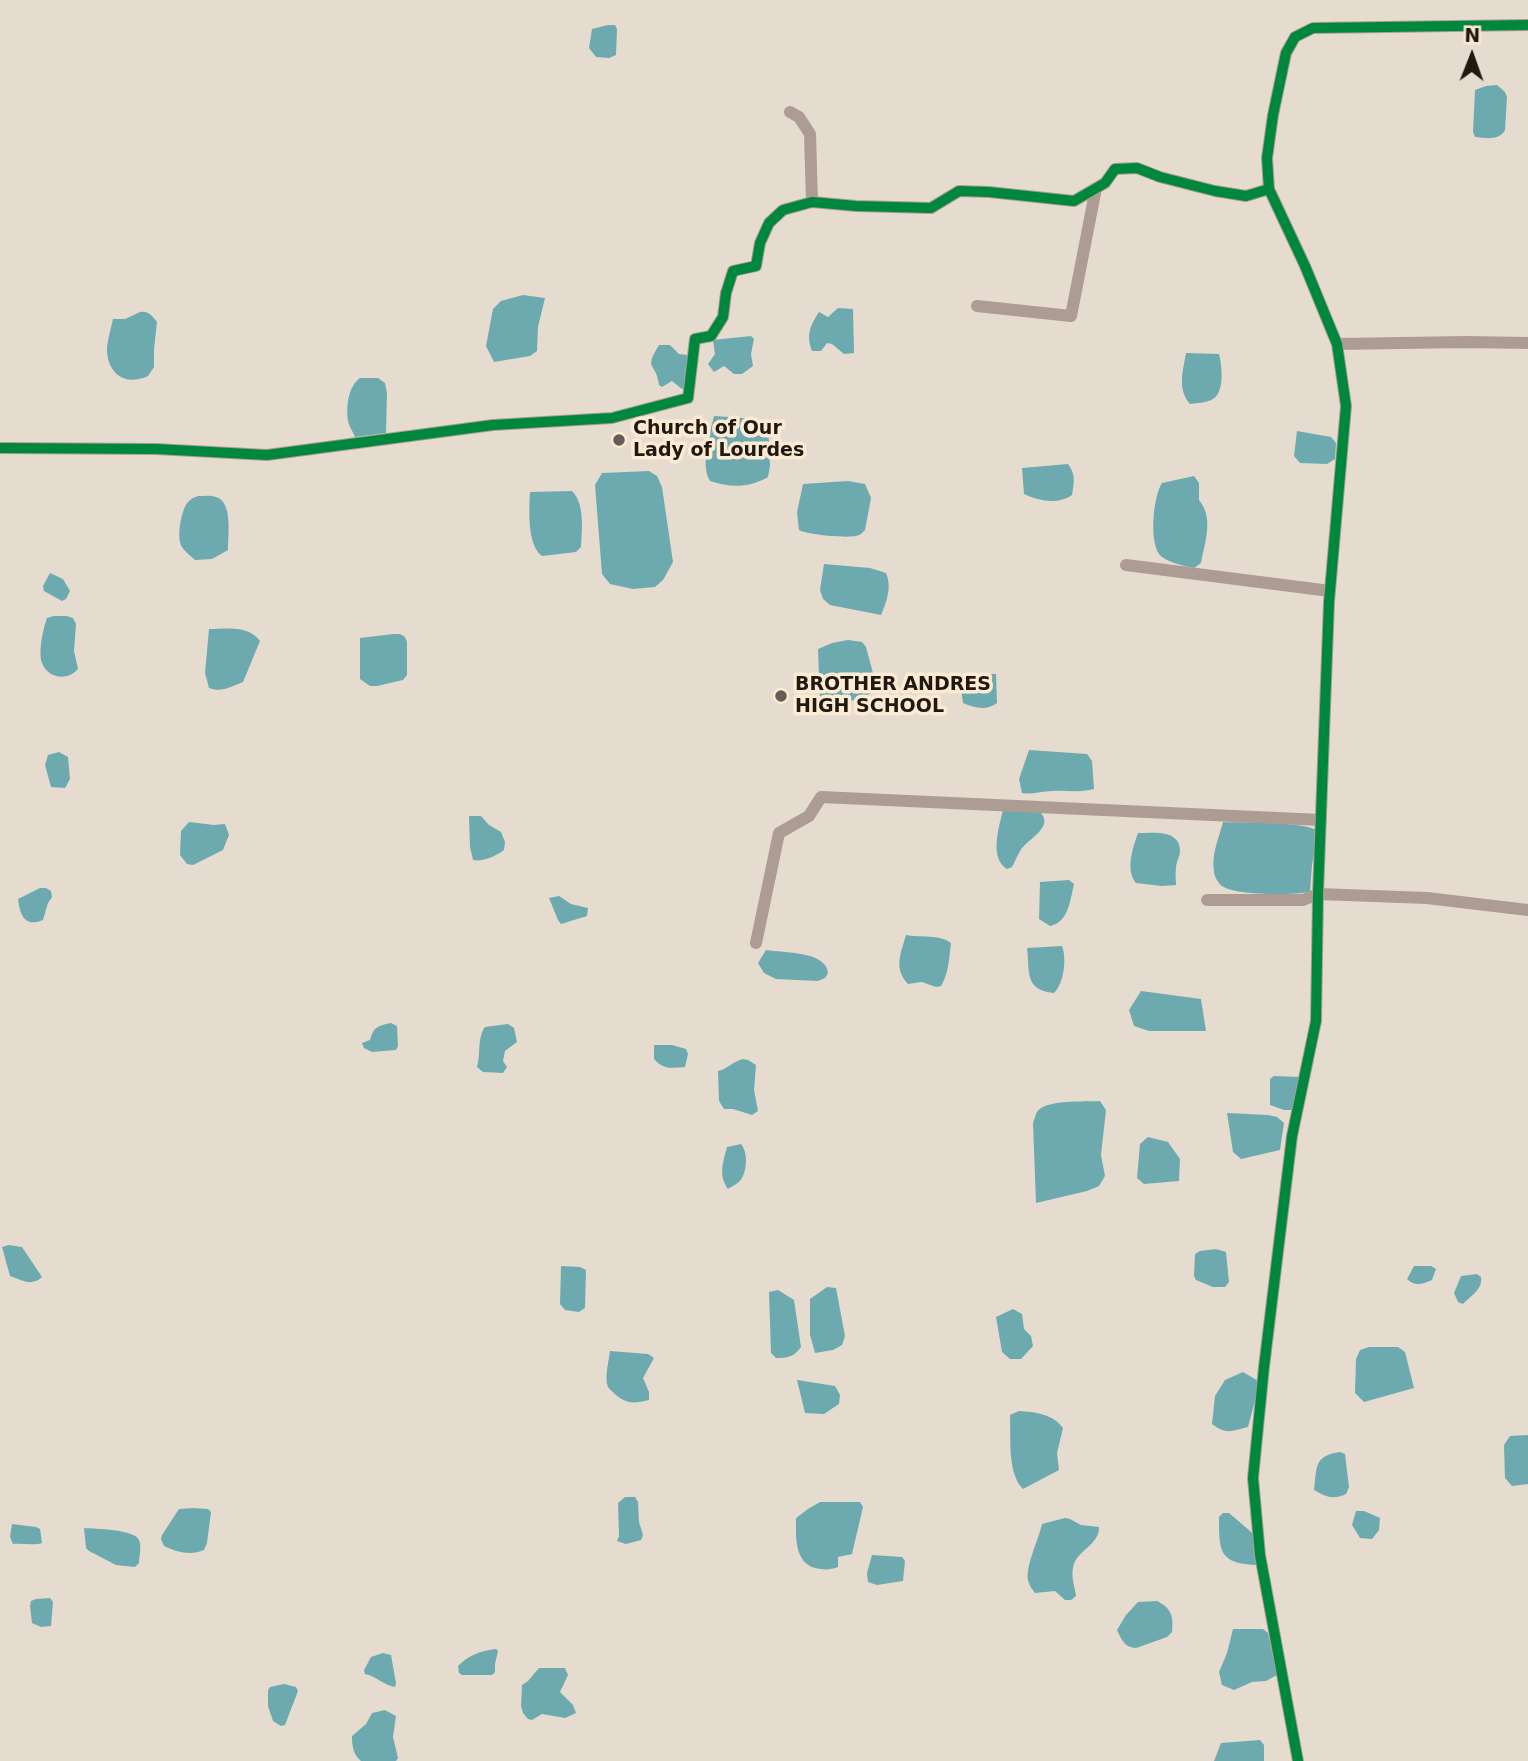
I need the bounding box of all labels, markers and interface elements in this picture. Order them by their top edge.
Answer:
north arrow [1437,21,1507,91]
text: N [1464,24,1481,46]
place label: Church of Our Lady of Lourdes [633,418,804,462]
marker: Church of Our Lady of Lourdes [611,432,627,448]
place label: BROTHER ANDRES HIGH SCHOOL [795,674,991,718]
marker: BROTHER ANDRES HIGH SCHOOL [773,688,789,704]

